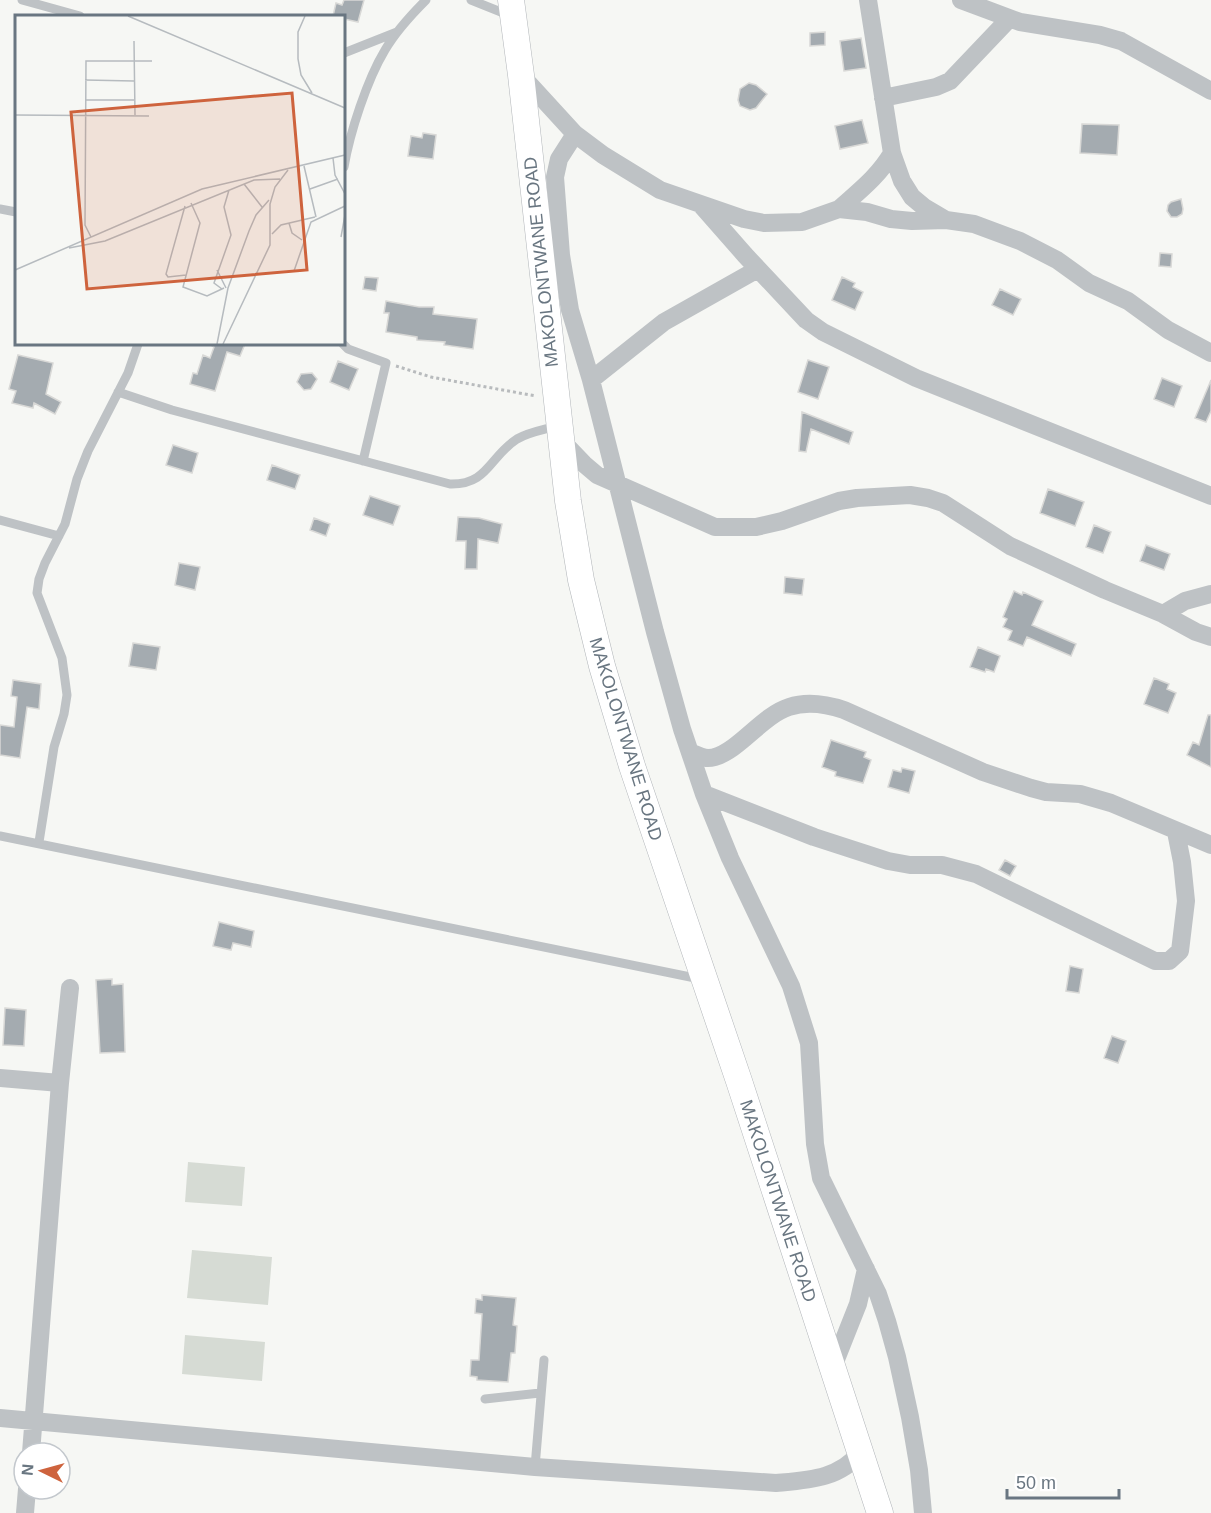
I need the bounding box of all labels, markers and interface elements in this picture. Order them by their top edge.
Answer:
inset map [15,15,345,345]
street label: MAKOLONTWANE ROAD [520,156,562,368]
street label: MAKOLONTWANE ROAD [586,635,666,843]
street label: MAKOLONTWANE ROAD [736,1097,820,1305]
north arrow [12,1441,72,1501]
scale bar [1007,1462,1120,1500]
text: N [19,1463,37,1476]
text: 50 m [1016,1473,1056,1493]

